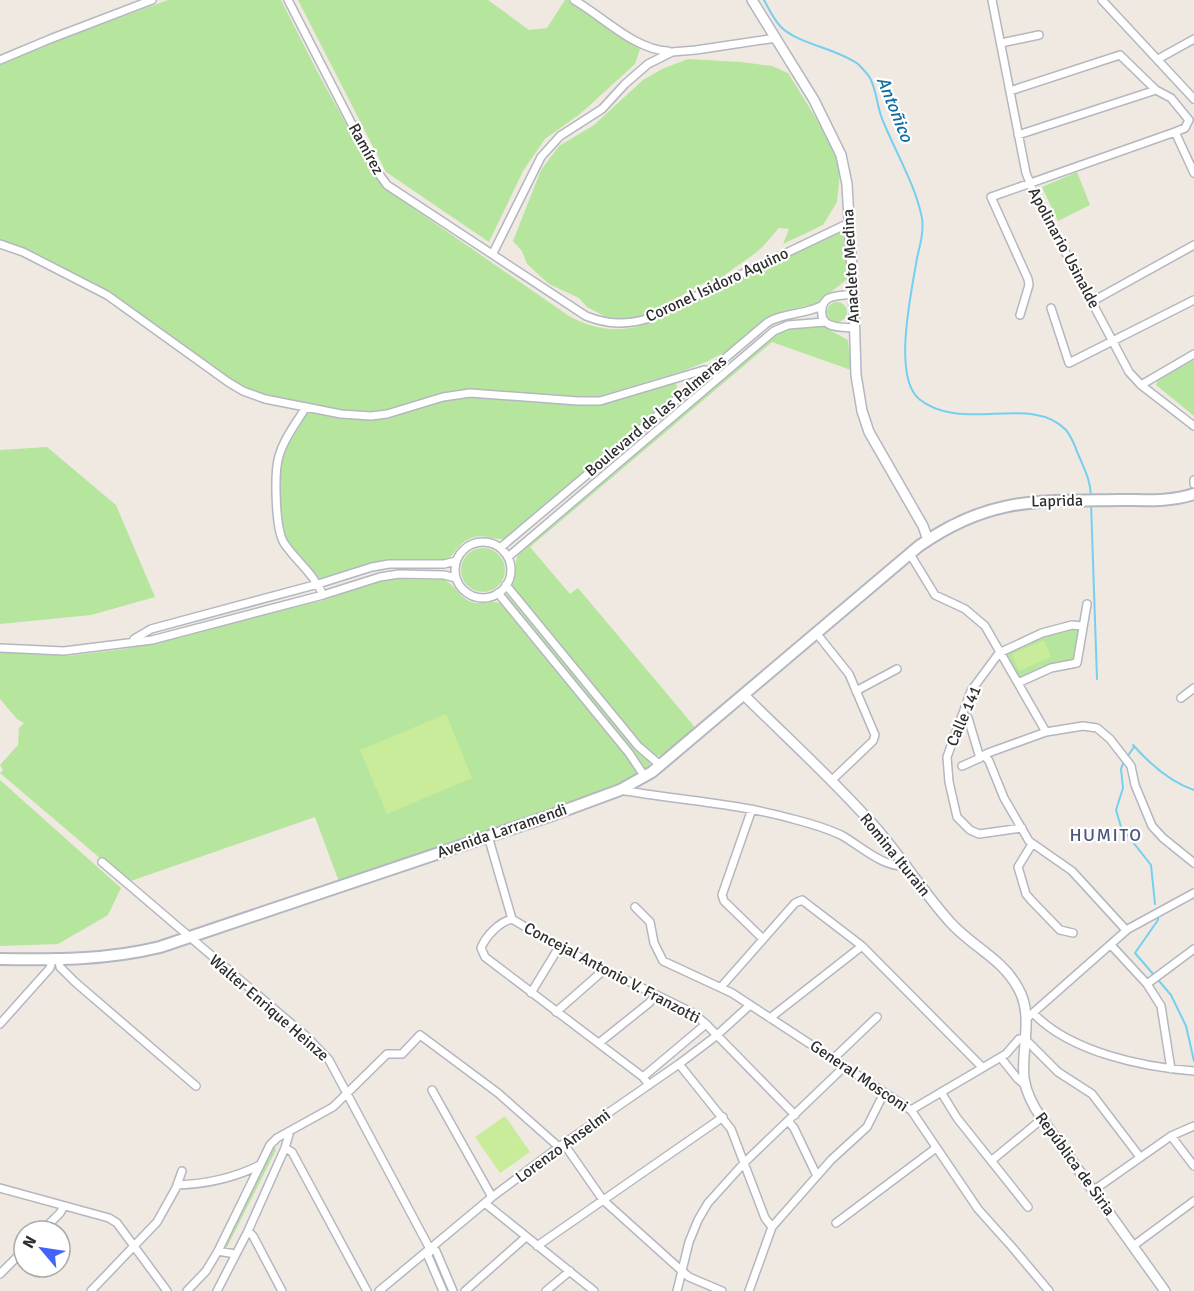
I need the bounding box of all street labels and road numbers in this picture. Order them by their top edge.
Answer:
street label: Ramírez [344,120,388,178]
street label: Apolinario Usinalde [1024,184,1104,312]
street label: Anacleto Medina [838,208,864,324]
street label: Coronel Isidoro Aquino [642,243,792,327]
street label: Boulevard de las Palmeras [581,351,731,481]
street label: Laprida [1031,491,1083,511]
street label: Calle 141 [942,683,986,749]
street label: Avenida Larramendi [434,799,570,863]
street label: Romina Iturain [855,809,935,901]
street label: Concejal Antonio V. Franzotti [520,918,704,1028]
street label: Walter Enrique Heinze [205,951,333,1065]
street label: General Mosconi [806,1036,912,1116]
street label: Lorenzo Anselmi [512,1105,614,1187]
street label: República de Siria [1031,1108,1119,1220]

